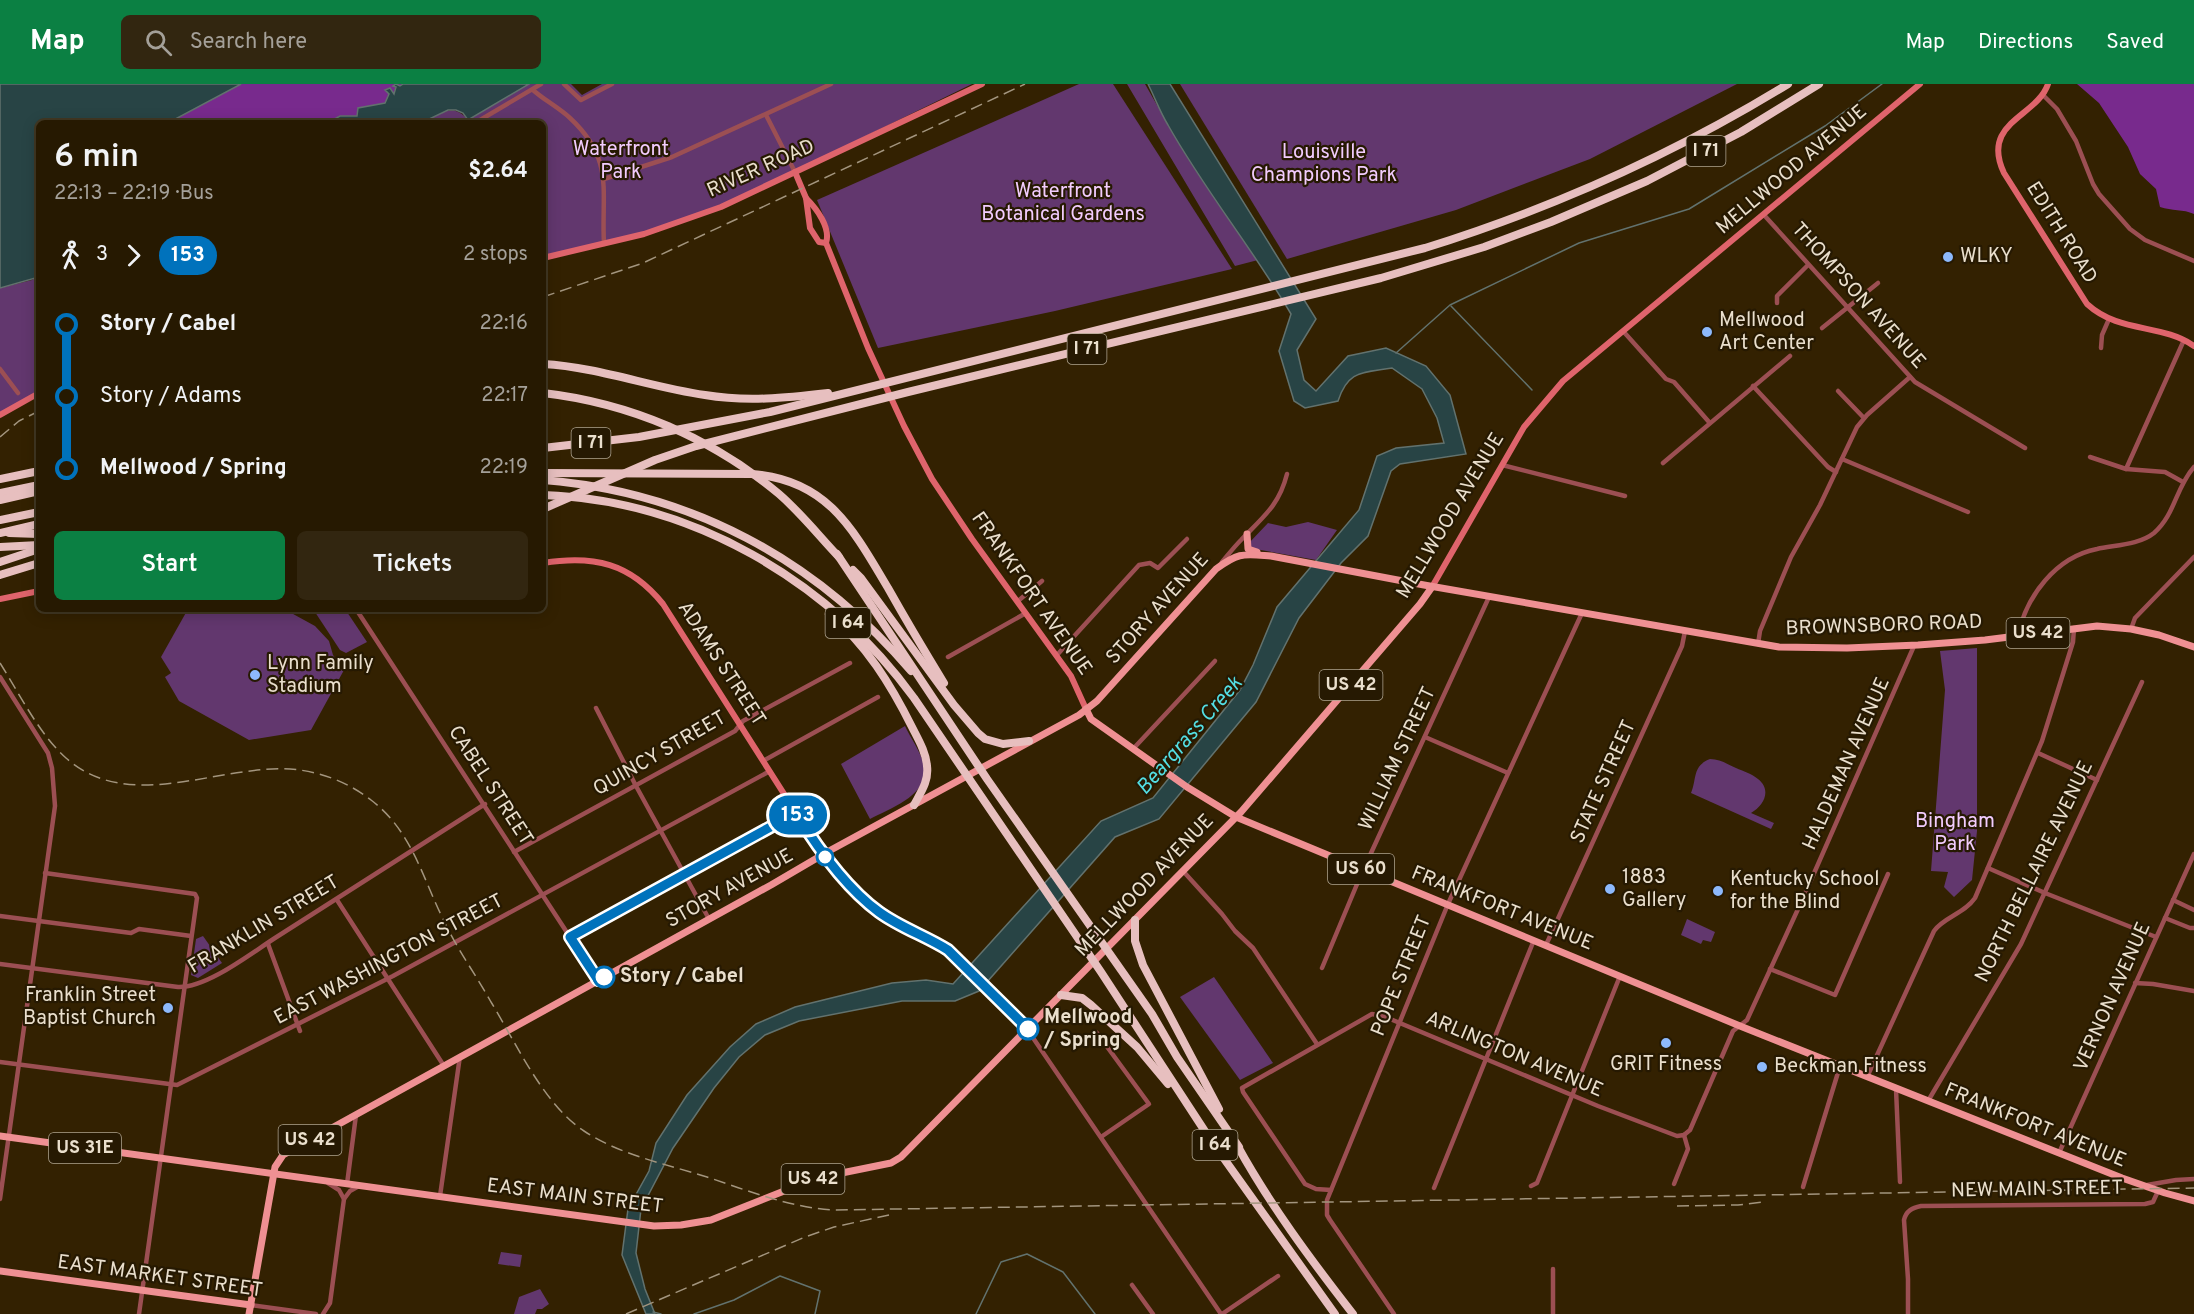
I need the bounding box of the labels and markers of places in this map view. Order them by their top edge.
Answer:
place label: WLKY [1960,244,2013,270]
marker: WLKY [1941,250,1955,264]
place label: Mellwood Art Center [1719,308,1814,357]
marker: Mellwood Art Center [1700,325,1714,339]
place label: Lynn Family Stadium [267,651,374,700]
marker: Lynn Family Stadium [248,668,262,682]
unlabelled marker [816,848,834,866]
place label: 1883 Gallery [1622,865,1686,914]
place label: Kentucky School for the Blind [1730,867,1880,916]
marker: 1883 Gallery [1603,882,1617,896]
marker: Kentucky School for the Blind [1711,884,1725,898]
place label: Story / Cabel [620,964,744,990]
marker: Story / Cabel [593,966,615,988]
place label: Franklin Street Baptist Church [23,983,156,1032]
marker: Franklin Street Baptist Church [161,1001,175,1015]
place label: Mellwood / Spring [1043,1005,1132,1054]
marker: Mellwood / Spring [1017,1018,1039,1040]
marker: GRIT Fitness [1659,1036,1673,1050]
place label: GRIT Fitness [1610,1052,1722,1078]
place label: Beckman Fitness [1774,1054,1927,1080]
marker: Beckman Fitness [1755,1060,1769,1074]

